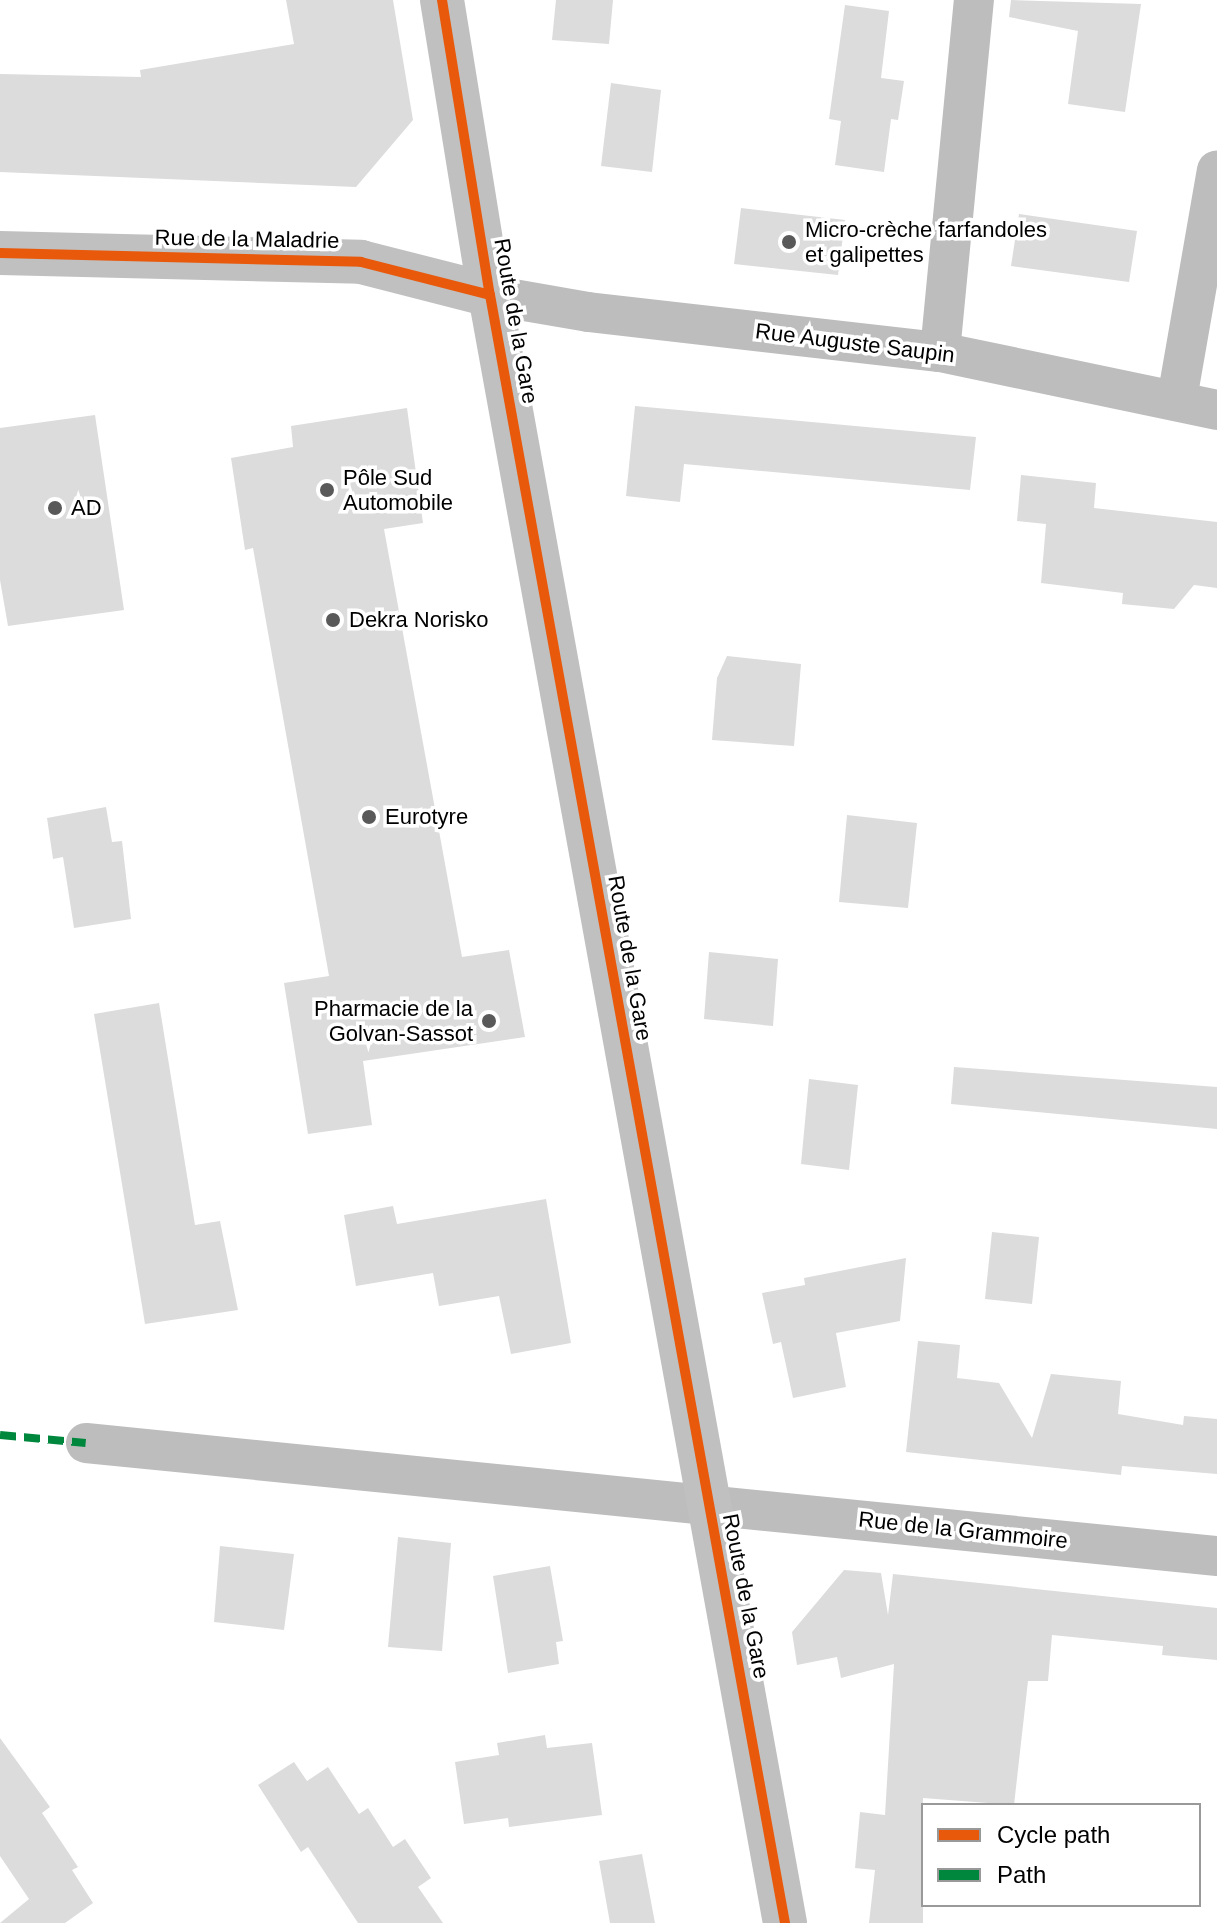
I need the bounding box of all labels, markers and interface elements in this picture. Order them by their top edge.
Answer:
place label: Micro-crèche farfandoles et galipettes [805,216,1047,268]
street label: Rue de la Maladrie [154,224,340,254]
marker: Micro-crèche farfandoles et galipettes [780,233,798,251]
street label: Route de la Gare [488,236,544,406]
street label: Rue Auguste Saupin [753,318,957,368]
place label: Pôle Sud Automobile [343,464,453,516]
marker: Pôle Sud Automobile [318,481,336,499]
place label: AD [71,495,102,521]
marker: AD [46,499,64,517]
place label: Dekra Norisko [349,607,488,633]
marker: Dekra Norisko [324,611,342,629]
place label: Eurotyre [385,804,468,830]
marker: Eurotyre [360,808,378,826]
street label: Route de la Gare [602,873,658,1043]
place label: Pharmacie de la Golvan-Sassot [314,995,473,1046]
marker: Pharmacie de la Golvan-Sassot [480,1012,498,1030]
street label: Rue de la Grammoire [857,1506,1069,1554]
street label: Route de la Gare [717,1511,775,1681]
legend [921,1803,1201,1907]
text: Cycle path [997,1821,1110,1848]
text: Path [997,1861,1046,1888]

